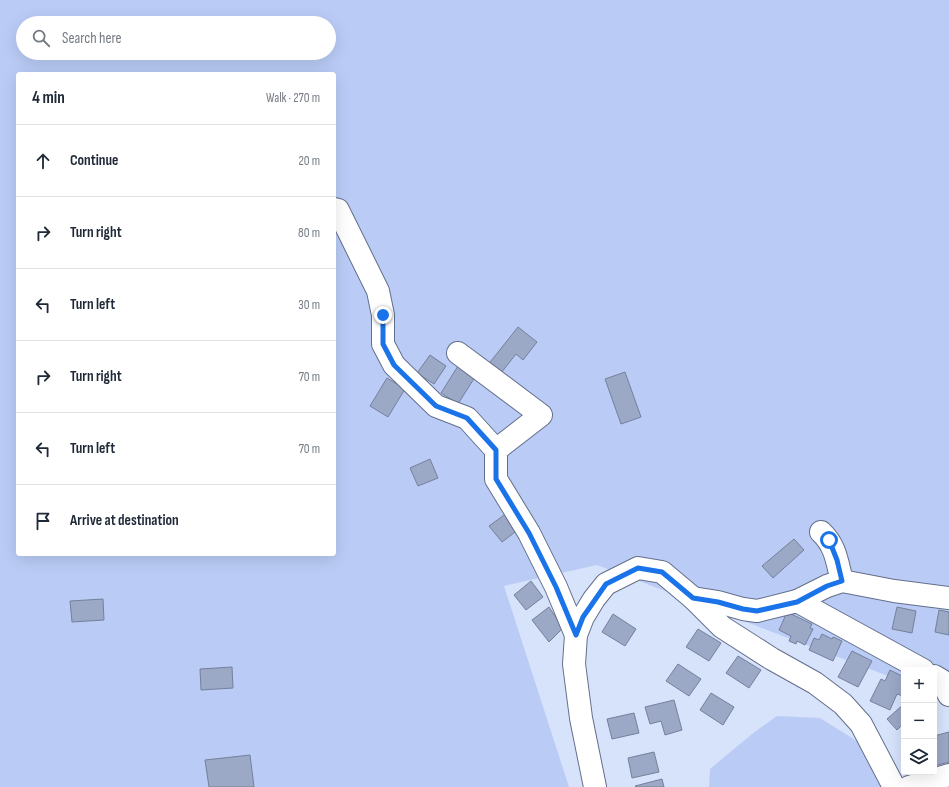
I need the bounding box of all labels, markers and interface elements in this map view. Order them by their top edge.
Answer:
search box [16,16,336,60]
icon: search [30,27,52,49]
text: Search here [62,29,122,48]
text: 4 min [32,88,65,108]
text: Walk · 270 m [266,90,320,106]
icon: ahead [32,150,54,172]
text: Continue [70,151,119,170]
text: 20 m [298,153,320,169]
icon: right [32,222,54,244]
text: Turn right [70,223,122,242]
text: 80 m [298,225,320,241]
icon: left [32,294,54,316]
text: Turn left [70,295,115,314]
text: 30 m [298,297,320,313]
route end [374,306,392,324]
icon: right [32,366,54,388]
text: Turn right [70,367,122,386]
text: 70 m [299,369,320,385]
icon: left [32,438,54,460]
text: Turn left [70,439,115,458]
text: 70 m [299,441,320,457]
icon: arrive [32,510,54,532]
text: Arrive at destination [70,511,179,530]
route start [820,531,838,549]
map controls [901,667,937,775]
button: + [901,667,937,703]
button: − [901,703,937,739]
button: layers [901,739,937,775]

